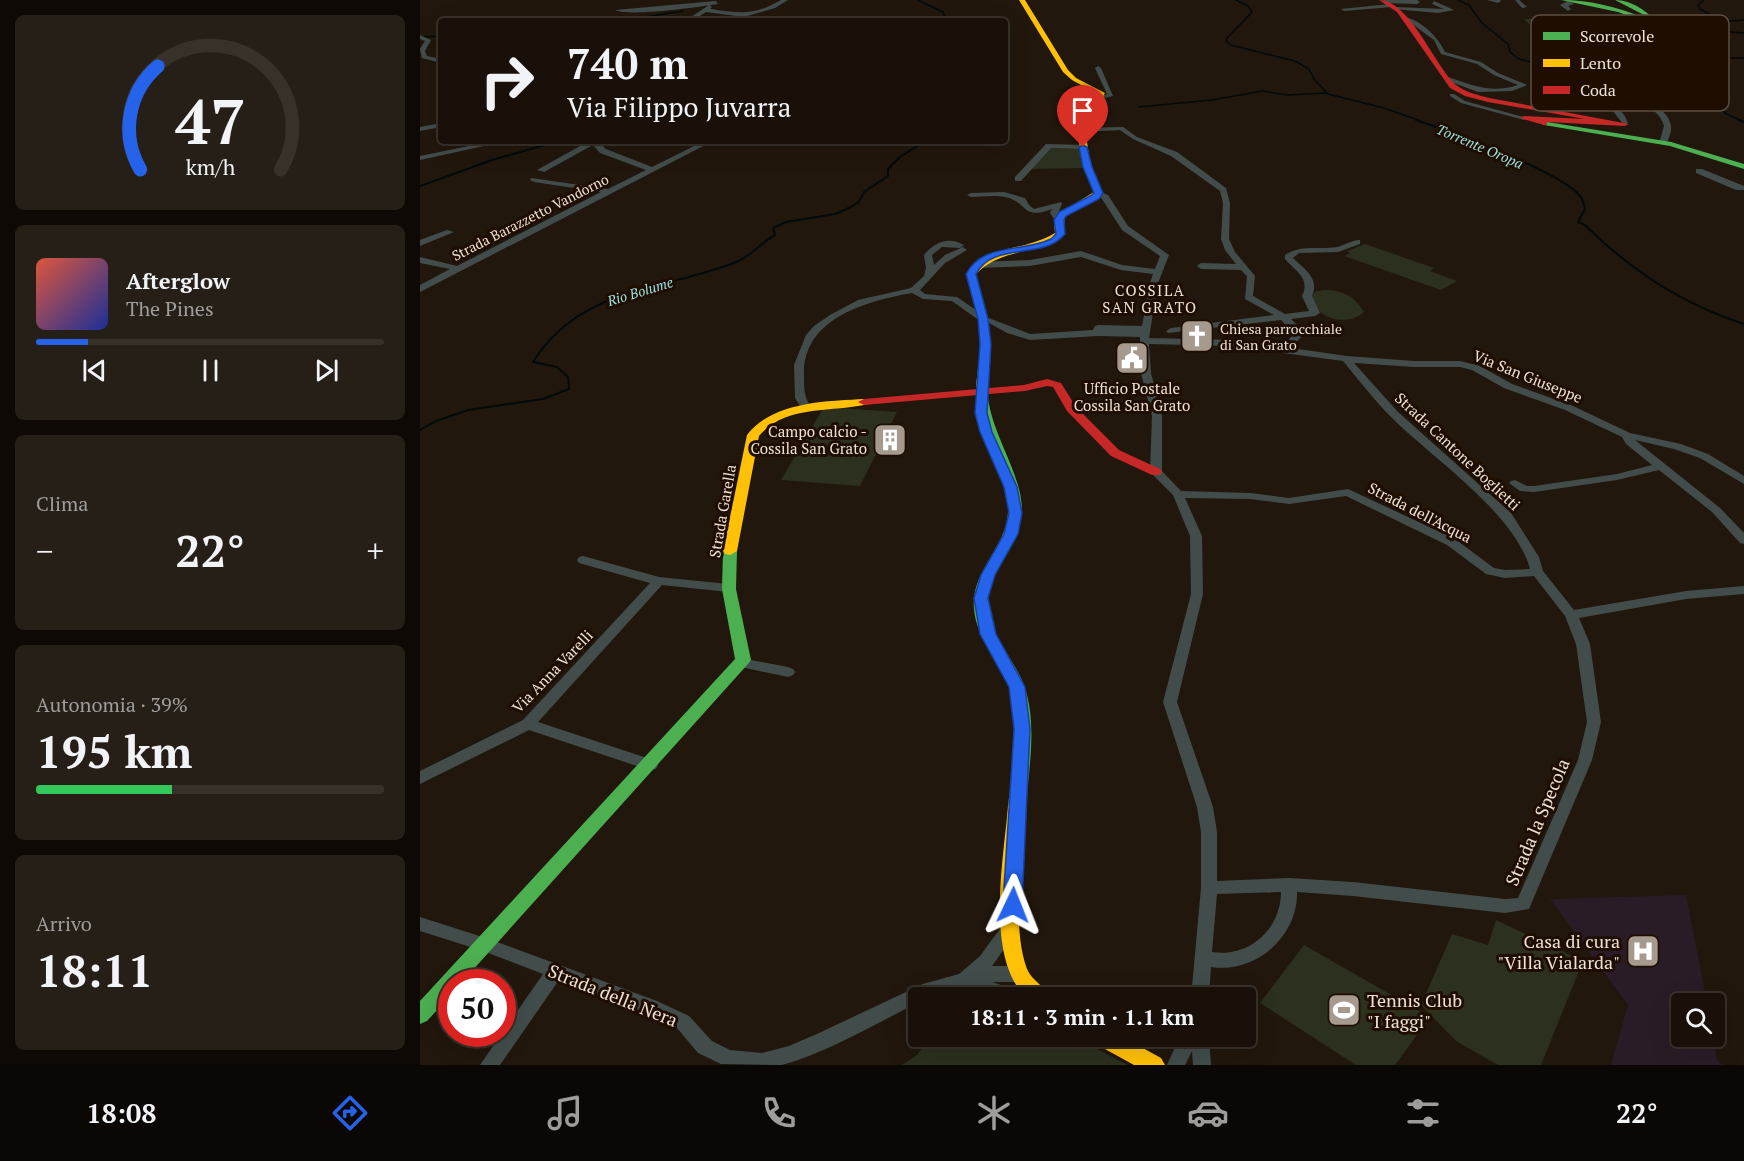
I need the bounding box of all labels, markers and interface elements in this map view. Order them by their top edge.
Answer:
legend [1531,15,1729,111]
text: Scorrevole [1580,25,1654,47]
text: 740 m [567,35,688,91]
icon: right [468,42,546,120]
text: Lento [1580,52,1621,74]
text: 47 [175,79,245,162]
text: Coda [1580,79,1616,101]
pin [1057,85,1108,147]
text: Via Filippo Juvarra [567,89,791,125]
icon: arrive [1066,94,1099,127]
water label: Torrente Oropa [1434,119,1526,173]
text: km/h [185,153,235,181]
street label: Strada Barazzetto Vandorno [448,169,612,265]
text: Afterglow [126,266,230,295]
water label: Rio Bolume [604,272,676,310]
district label: COSSILA SAN GRATO [1102,280,1198,317]
text: The Pines [126,295,214,322]
church icon: Chiesa parrocchiale di San Grato [1179,318,1215,354]
place label: Chiesa parrocchiale di San Grato [1220,319,1342,354]
public building icon: Ufficio Postale Cossila San Grato [1114,340,1150,376]
street label: Via San Giuseppe [1470,345,1586,407]
icon: previous [78,354,111,387]
icon: pause [194,354,227,387]
icon: next [310,354,343,387]
place label: Ufficio Postale Cossila San Grato [1074,378,1190,415]
street label: Strada Cantone Boglietti [1391,388,1525,514]
place label: Campo calcio - Cossila San Grato [750,421,867,458]
building icon: Campo calcio - Cossila San Grato [872,422,908,458]
street label: Strada Garella [704,462,740,559]
street label: Strada dell'Acqua [1365,477,1476,547]
text: Clima [36,490,88,517]
text: 22° [175,520,245,580]
text: − [36,529,54,572]
text: + [366,529,384,572]
street label: Via Anna Varelli [507,625,597,717]
text: Autonomia · 39% [36,691,188,718]
text: 195 km [36,721,192,781]
street label: Strada la Specola [1499,755,1575,889]
position arrow [981,873,1045,937]
text: Arrivo [36,910,92,937]
place label: Casa di cura "Villa Vialarda" [1497,929,1620,974]
hospital icon: Casa di cura "Villa Vialarda" [1625,933,1661,969]
text: 18:11 [36,940,153,1000]
street label: Strada della Nera [545,958,681,1032]
speed limit sign: 50 [438,969,516,1047]
place label: Tennis Club "I faggi" [1367,988,1462,1033]
sports icon: Tennis Club "I faggi" [1326,992,1362,1028]
map controls [1671,993,1725,1047]
button: search [1671,993,1725,1047]
text: 18:11 · 3 min · 1.1 km [970,1002,1194,1031]
icon: directions [329,1092,371,1134]
icon: music [544,1092,586,1134]
icon: phone [758,1092,800,1134]
icon: climate [973,1092,1015,1134]
icon: car [1187,1092,1229,1134]
icon: filters [1402,1092,1444,1134]
text: 18:08 [86,1095,157,1131]
text: 22° [1616,1095,1658,1131]

